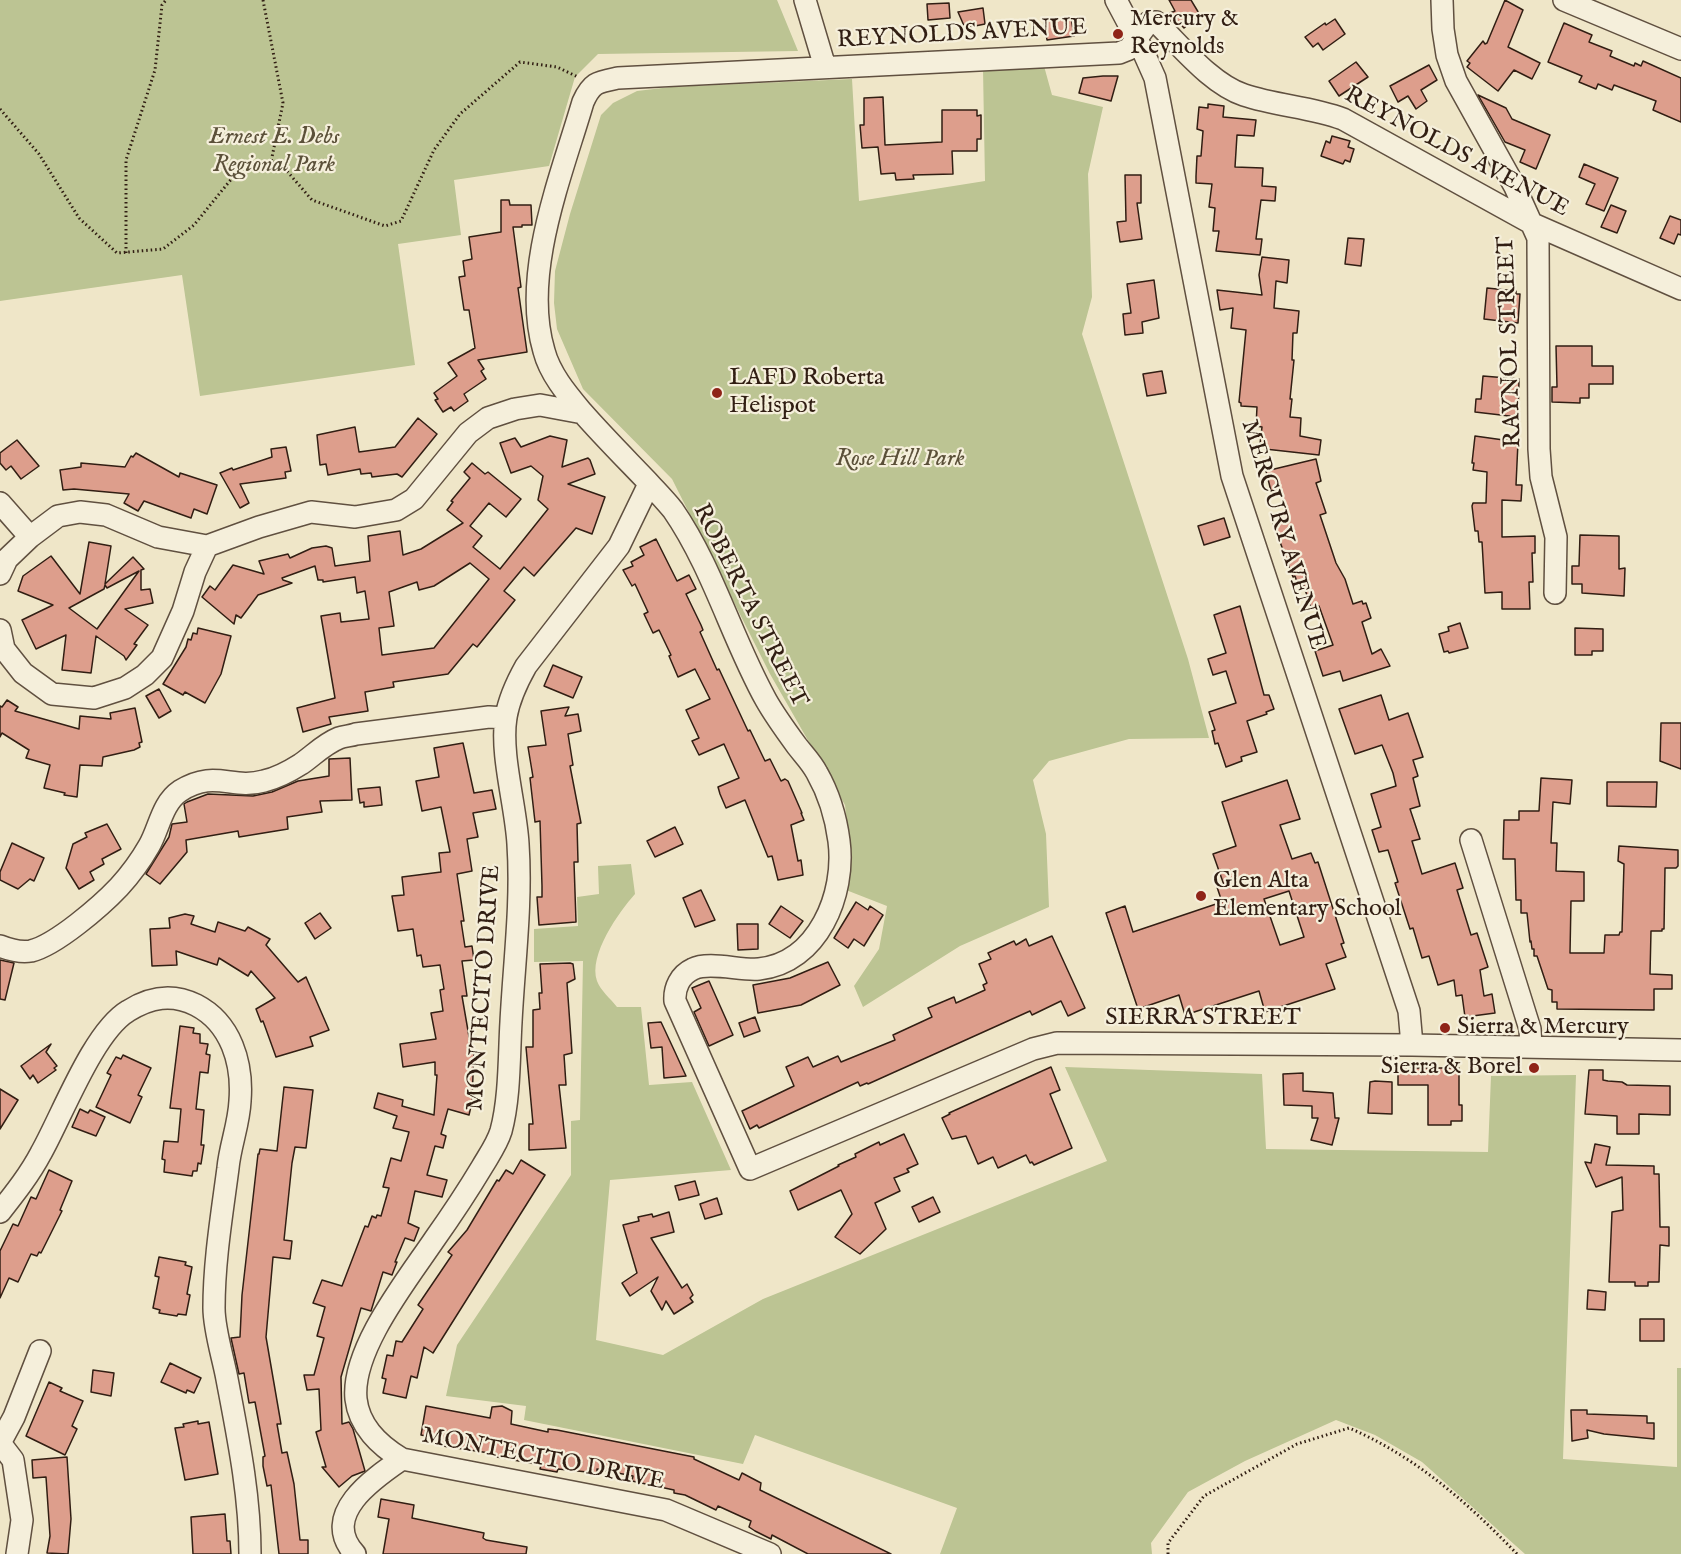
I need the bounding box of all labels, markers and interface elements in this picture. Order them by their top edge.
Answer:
place label: Mercury & Reynolds [1130,6,1239,62]
street label: REYNOLDS AVENUE [836,14,1088,56]
marker: Mercury & Reynolds [1111,27,1125,41]
street label: REYNOLDS AVENUE [1339,82,1573,224]
park label: Ernest E. Debs Regional Park [209,124,339,180]
street label: RAYNOL STREET [1493,236,1529,448]
place label: LAFD Roberta Helispot [729,365,884,421]
marker: LAFD Roberta Helispot [710,386,724,400]
street label: MERCURY AVENUE [1233,416,1331,654]
park label: Rose Hill Park [835,446,965,474]
street label: ROBERTA STREET [685,499,813,713]
street label: MONTECITO DRIVE [462,864,508,1112]
place label: Glen Alta Elementary School [1213,868,1401,924]
marker: Glen Alta Elementary School [1194,889,1208,903]
street label: SIERRA STREET [1105,1005,1301,1033]
place label: Sierra & Mercury [1457,1014,1629,1042]
marker: Sierra & Mercury [1438,1021,1452,1035]
place label: Sierra & Borel [1381,1054,1522,1082]
marker: Sierra & Borel [1527,1061,1541,1075]
street label: MONTECITO DRIVE [419,1422,667,1498]

